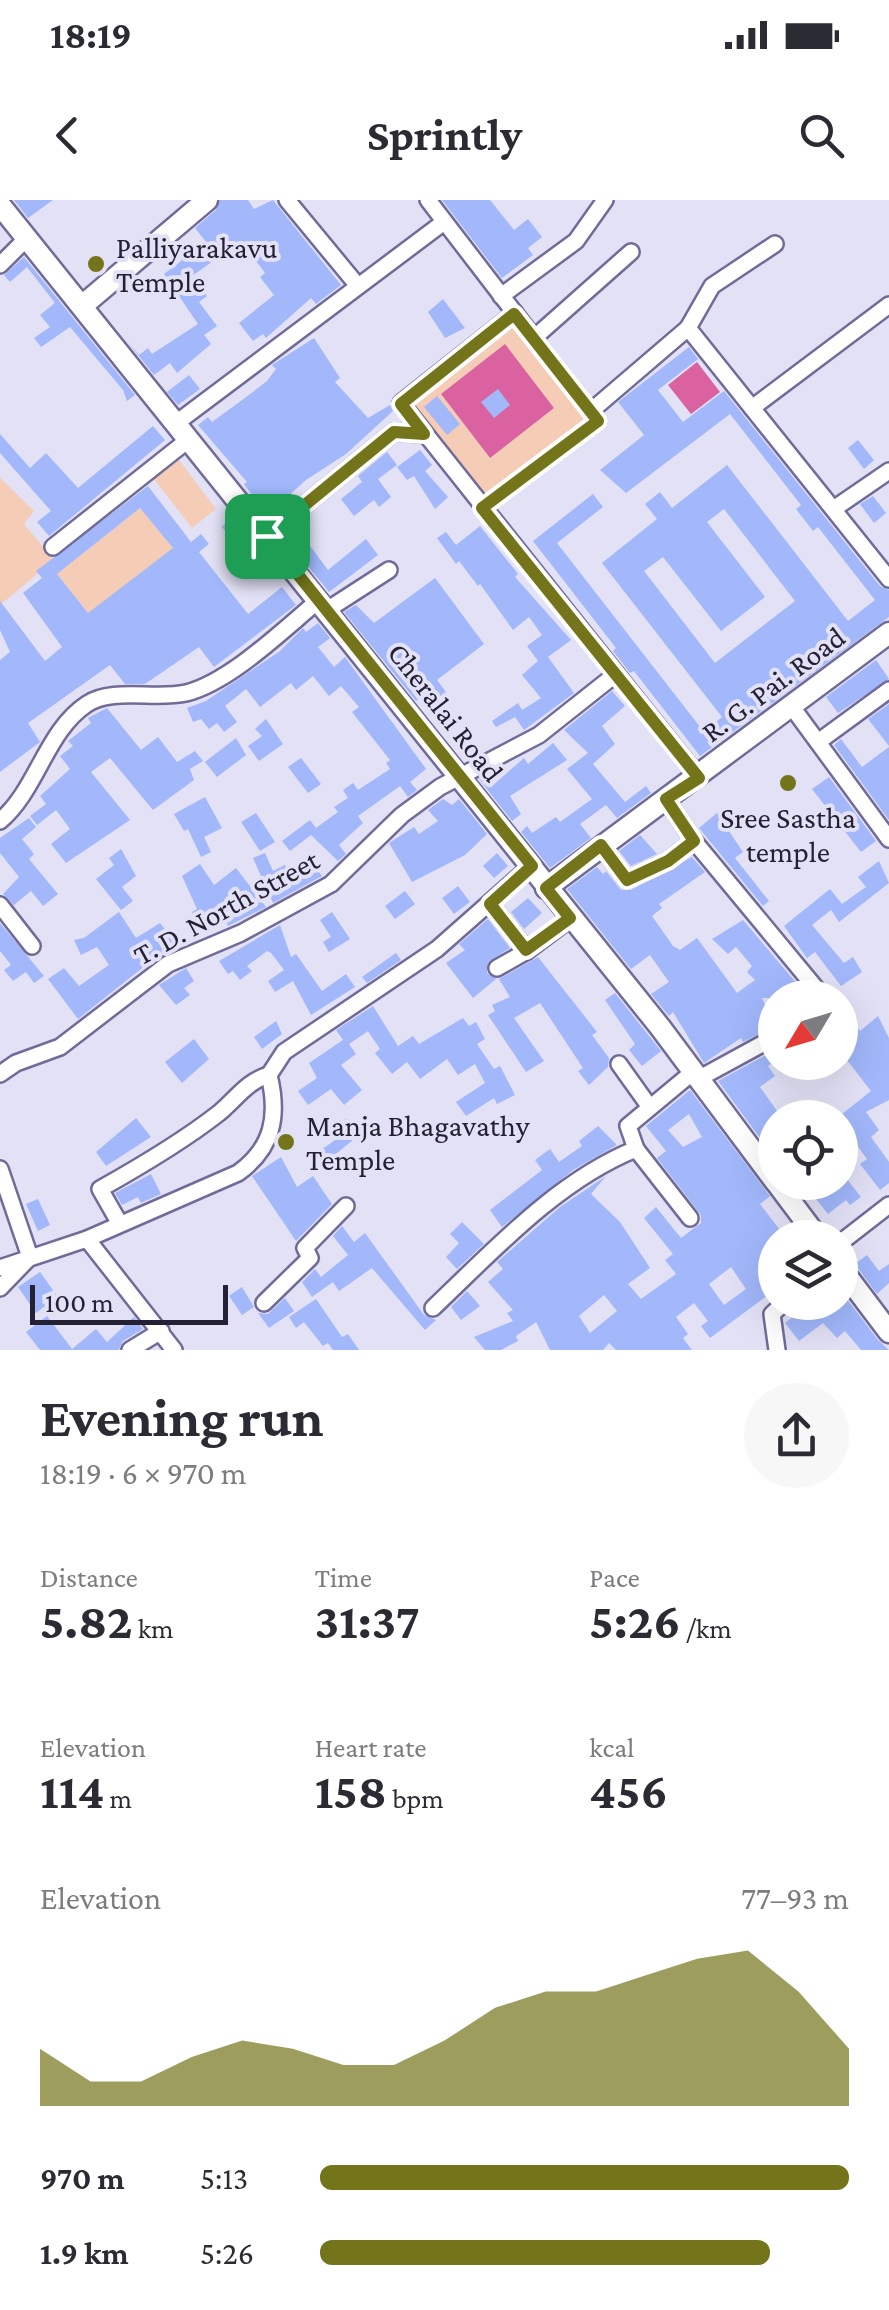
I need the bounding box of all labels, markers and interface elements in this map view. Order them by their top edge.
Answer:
text: 18:19 [50,14,132,56]
icon: back [40,108,95,163]
icon: search [794,108,849,163]
text: Sprintly [367,110,522,160]
place label: Palliyarakavu Temple [116,231,277,299]
marker: Palliyarakavu Temple [85,253,107,275]
pin [225,494,310,579]
icon: arrive [240,509,295,564]
street label: R. G. Pai. Road [695,619,851,748]
street label: Cheralai Road [382,636,511,788]
marker: Sree Sastha temple [777,772,799,794]
place label: Sree Sastha temple [720,801,856,869]
street label: T. D. North Street [128,842,325,971]
north arrow [758,980,858,1080]
map controls [758,980,858,1320]
button: locate [758,1100,858,1200]
place label: Manja Bhagavathy Temple [306,1109,530,1177]
marker: Manja Bhagavathy Temple [275,1131,297,1153]
button: layers [758,1220,858,1320]
scale bar [30,1280,228,1324]
text: 100 m [45,1287,114,1318]
button: share [744,1383,849,1488]
text: Evening run [40,1387,324,1448]
text: 18:19 · 6 × 970 m [40,1455,247,1491]
text: Distance [40,1562,138,1593]
text: Time [315,1562,372,1593]
text: Pace [589,1562,640,1593]
text: 5.82 [40,1593,133,1649]
text: 31:37 [315,1593,420,1649]
text: 5:26 [589,1593,681,1649]
text: km [133,1613,174,1644]
text: /km [681,1613,732,1644]
text: Elevation [40,1732,146,1763]
text: Heart rate [315,1732,427,1763]
text: kcal [589,1732,634,1763]
text: 114 [40,1763,104,1819]
text: 158 [315,1763,387,1819]
text: 456 [589,1763,668,1819]
text: m [104,1783,132,1814]
text: bpm [387,1783,444,1814]
text: Elevation [40,1880,161,1916]
text: 77–93 m [741,1880,849,1916]
text: 970 m [40,2160,125,2196]
text: 5:13 [200,2160,248,2196]
text: 1.9 km [40,2235,129,2271]
text: 5:26 [200,2235,254,2271]

